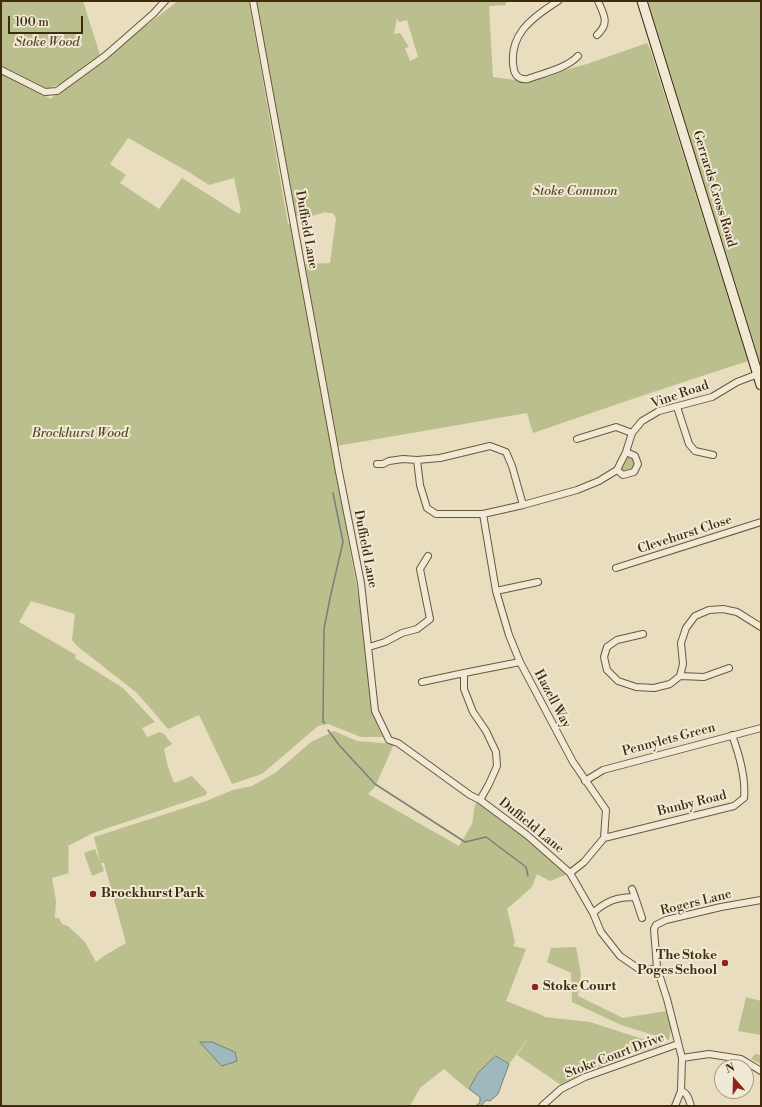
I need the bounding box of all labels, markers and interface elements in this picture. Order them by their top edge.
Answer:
scale bar [10,8,85,34]
text: 100 m [15,15,49,30]
park label: Stoke Wood [14,35,80,51]
street label: Gerrards Cross Road [689,129,739,249]
park label: Stoke Common [532,184,618,200]
street label: Duffield Lane [291,190,321,270]
street label: Vine Road [649,378,711,412]
park label: Brockhurst Wood [32,426,128,442]
street label: Duffield Lane [350,509,380,589]
street label: Clevehurst Close [636,512,734,558]
street label: Hazell Way [530,667,574,731]
street label: Pennylets Green [621,720,717,760]
street label: Bunby Road [656,788,728,820]
street label: Duffield Lane [495,795,567,857]
place label: Brockhurst Park [101,886,205,902]
street label: Rogers Lane [659,887,733,919]
marker: Brockhurst Park [88,889,98,899]
place label: The Stoke Poges School [637,948,717,979]
marker: The Stoke Poges School [720,958,730,968]
place label: Stoke Court [543,979,616,995]
marker: Stoke Court [530,982,540,992]
street label: Stoke Court Drive [563,1030,667,1082]
north arrow [714,1059,754,1099]
text: N [724,1061,737,1077]

